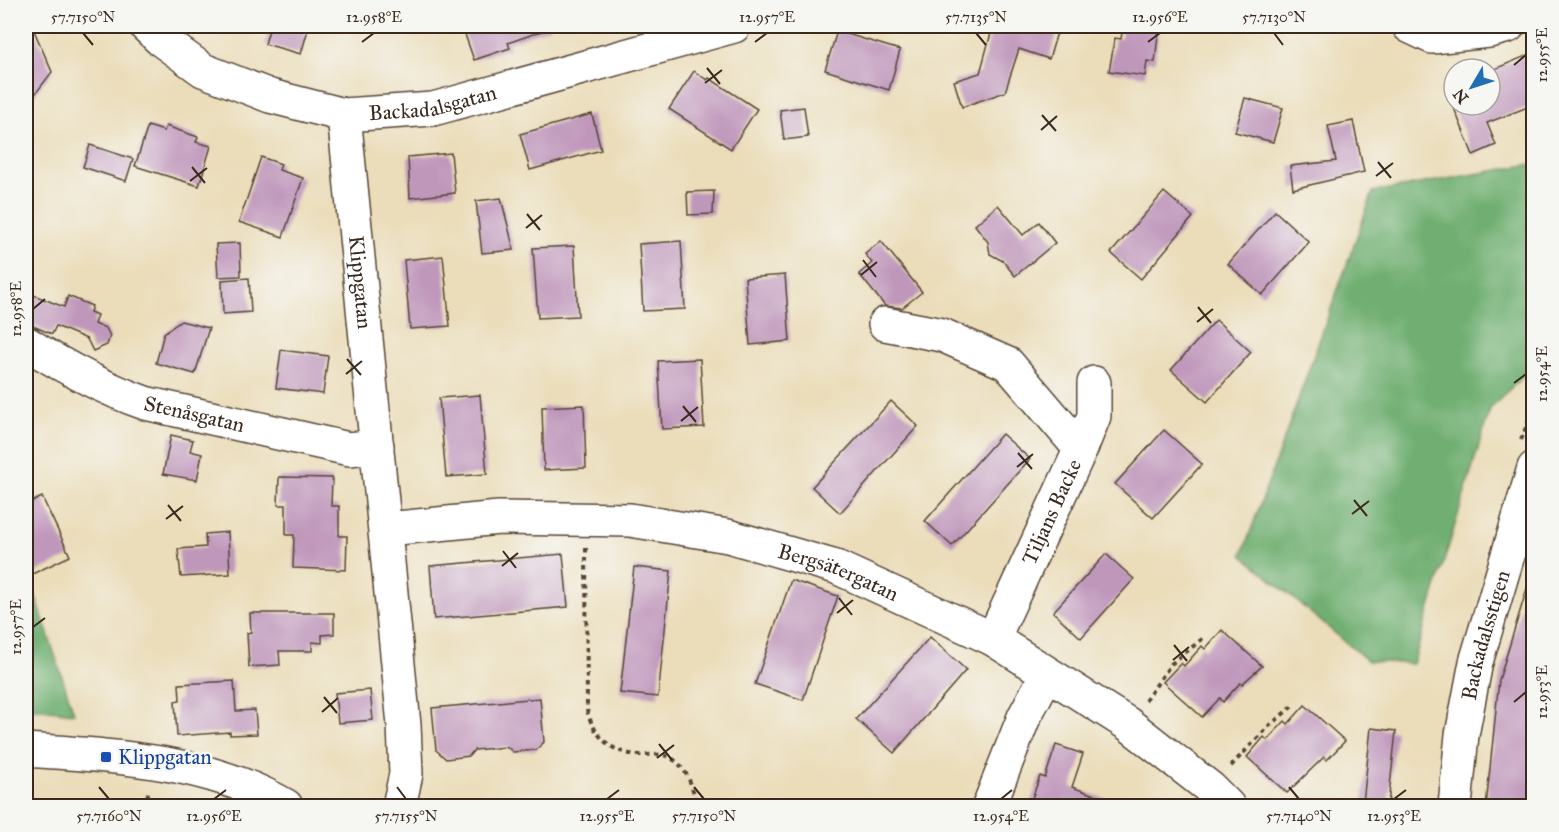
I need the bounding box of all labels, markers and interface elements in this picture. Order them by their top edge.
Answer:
text: 57.7150°N [51,8,116,26]
text: 12.958°E [346,8,402,26]
text: 12.957°E [739,8,795,26]
text: 57.7135°N [945,8,1007,26]
text: 12.956°E [1132,8,1188,26]
text: 57.7130°N [1242,8,1306,26]
text: 12.955°E [1533,27,1551,82]
north arrow [1442,57,1502,117]
street label: Backadalsgatan [368,79,499,126]
text: N [1449,85,1472,107]
street label: Klippgatan [343,234,378,330]
text: 12.958°E [7,281,25,337]
text: 12.954°E [1533,346,1551,402]
street label: Stenåsgatan [141,390,247,438]
street label: Tiljans Backe [1016,455,1087,569]
street label: Bergsätergatan [775,538,903,607]
street label: Backadalsstigen [1456,567,1516,702]
text: 12.957°E [7,599,25,655]
text: 12.953°E [1533,665,1551,719]
place label: Klippgatan [118,744,212,770]
marker: Klippgatan [99,750,113,764]
text: 57.7160°N [76,807,142,825]
text: 12.956°E [186,807,242,825]
text: 57.7155°N [375,807,438,825]
text: 12.955°E [580,807,635,825]
text: 57.7150°N [672,807,737,825]
text: 12.954°E [973,807,1029,825]
text: 57.7140°N [1266,807,1332,825]
text: 12.953°E [1367,807,1421,825]

